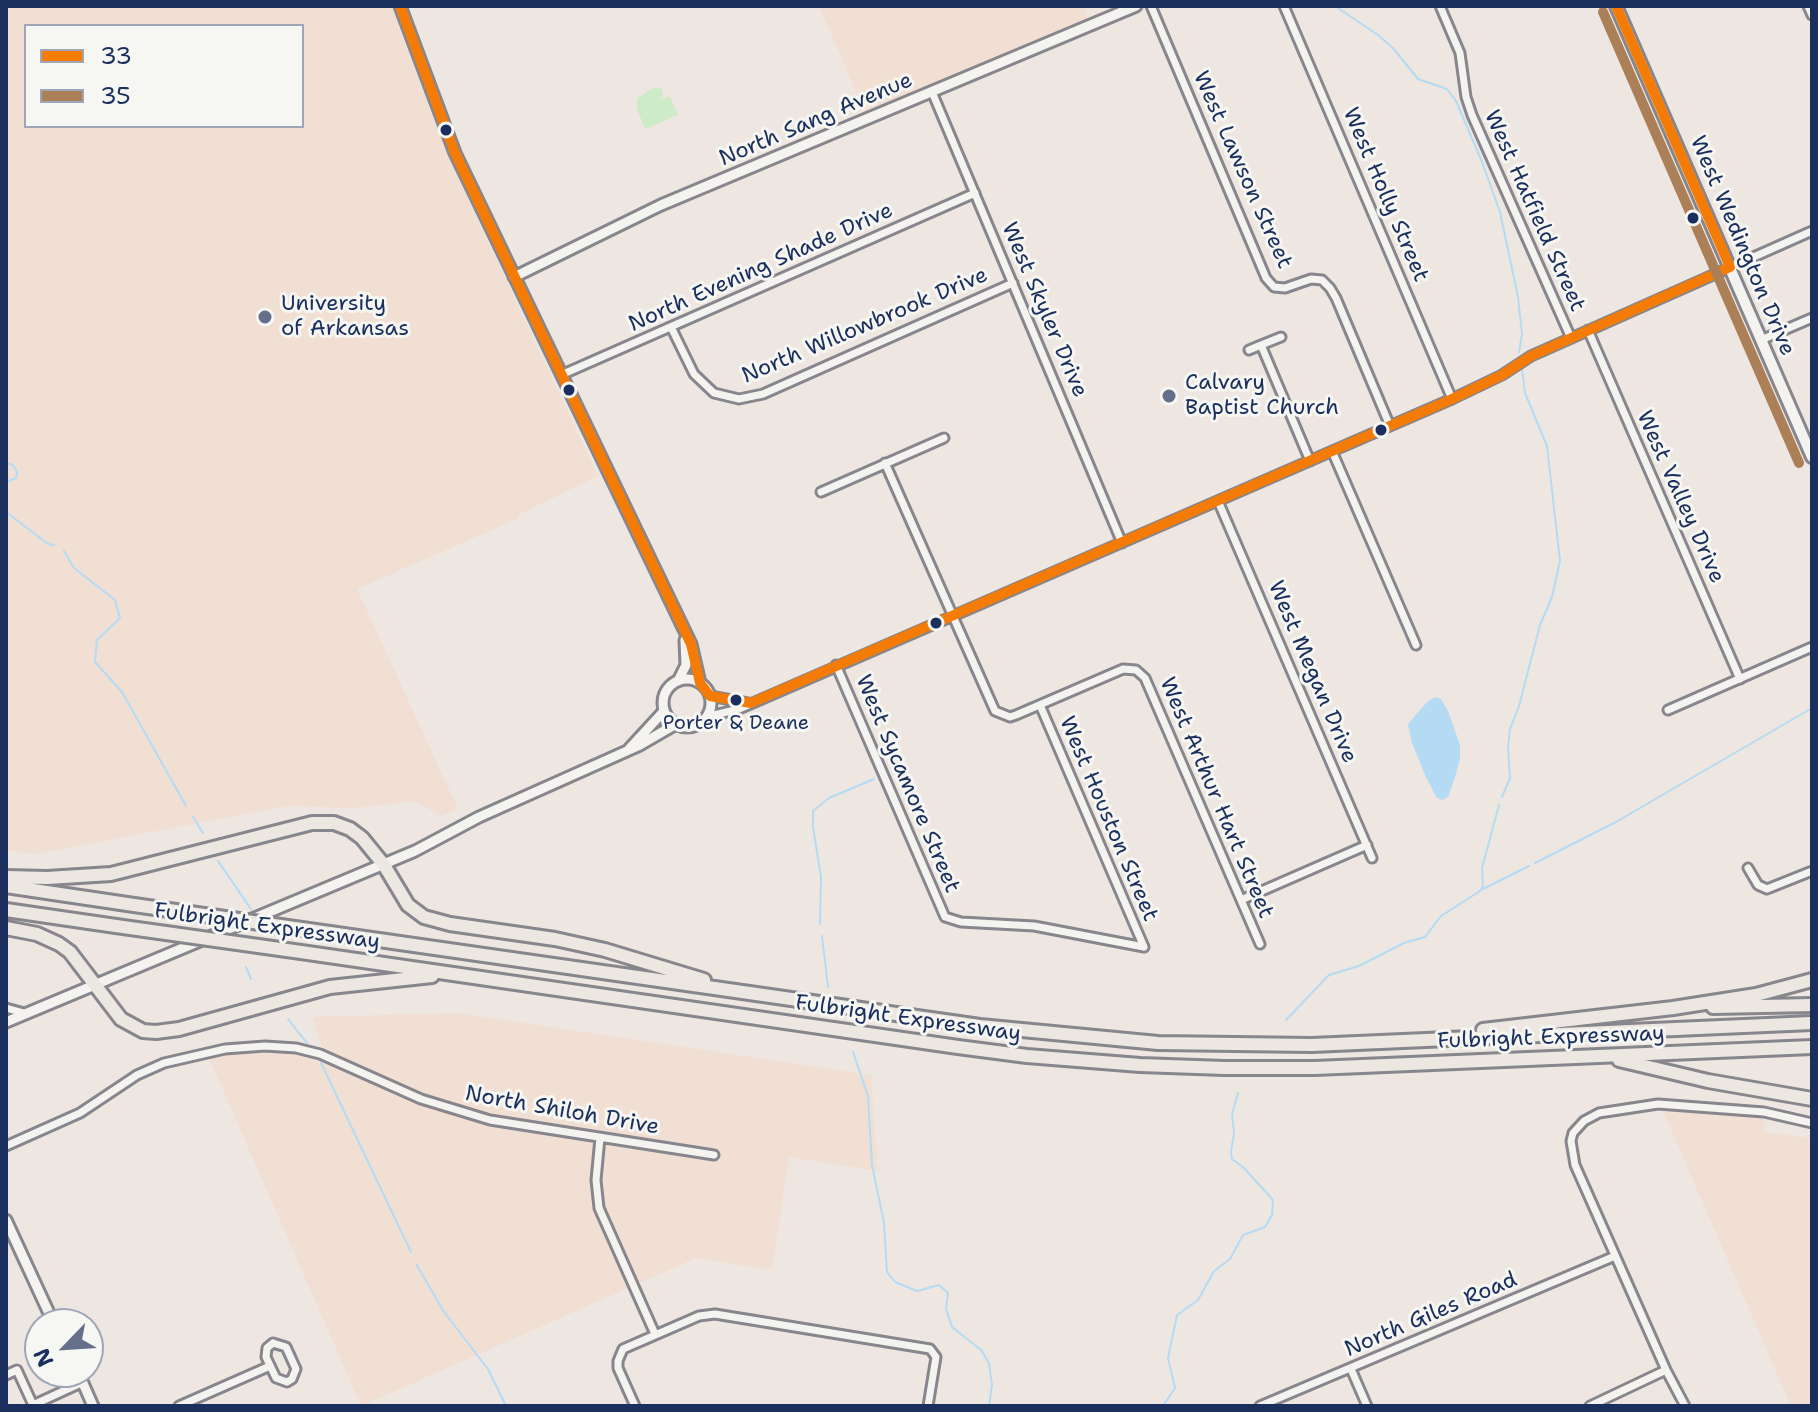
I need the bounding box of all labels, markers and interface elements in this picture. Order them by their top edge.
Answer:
legend [24,24,304,128]
text: 33 [100,40,132,72]
street label: North Sang Avenue [715,67,917,173]
street label: West Lawson Street [1187,67,1297,273]
text: 35 [100,80,131,112]
street label: West Holly Street [1336,104,1434,286]
street label: West Hatfield Street [1478,106,1590,316]
unlabelled marker [438,122,454,138]
street label: West Wedington Drive [1684,132,1800,360]
street label: North Evening Shade Drive [625,198,897,338]
unlabelled marker [1685,210,1701,226]
street label: West Skyler Drive [995,219,1093,401]
street label: North Willowbrook Drive [738,262,992,390]
place label: University of Arkansas [281,291,409,342]
marker: University of Arkansas [256,308,274,326]
place label: Calvary Baptist Church [1185,370,1339,422]
unlabelled marker [561,382,577,398]
marker: Calvary Baptist Church [1160,387,1178,405]
street label: West Valley Drive [1630,407,1730,587]
unlabelled marker [1373,422,1389,438]
street label: West Megan Drive [1262,577,1362,767]
unlabelled marker [928,615,944,631]
street label: West Sycamore Street [849,671,965,897]
street label: West Arthur Hart Street [1153,674,1279,922]
marker: Porter & Deane [728,692,744,708]
place label: Porter & Deane [663,712,809,736]
street label: West Houston Street [1053,713,1163,925]
street label: Fulbright Expressway [152,898,382,956]
street label: Fulbright Expressway [793,990,1023,1048]
street label: Fulbright Expressway [1437,1021,1665,1055]
street label: North Shiloh Drive [463,1081,661,1141]
street label: North Giles Road [1341,1267,1521,1363]
north arrow [24,1308,104,1388]
text: N [27,1343,60,1372]

